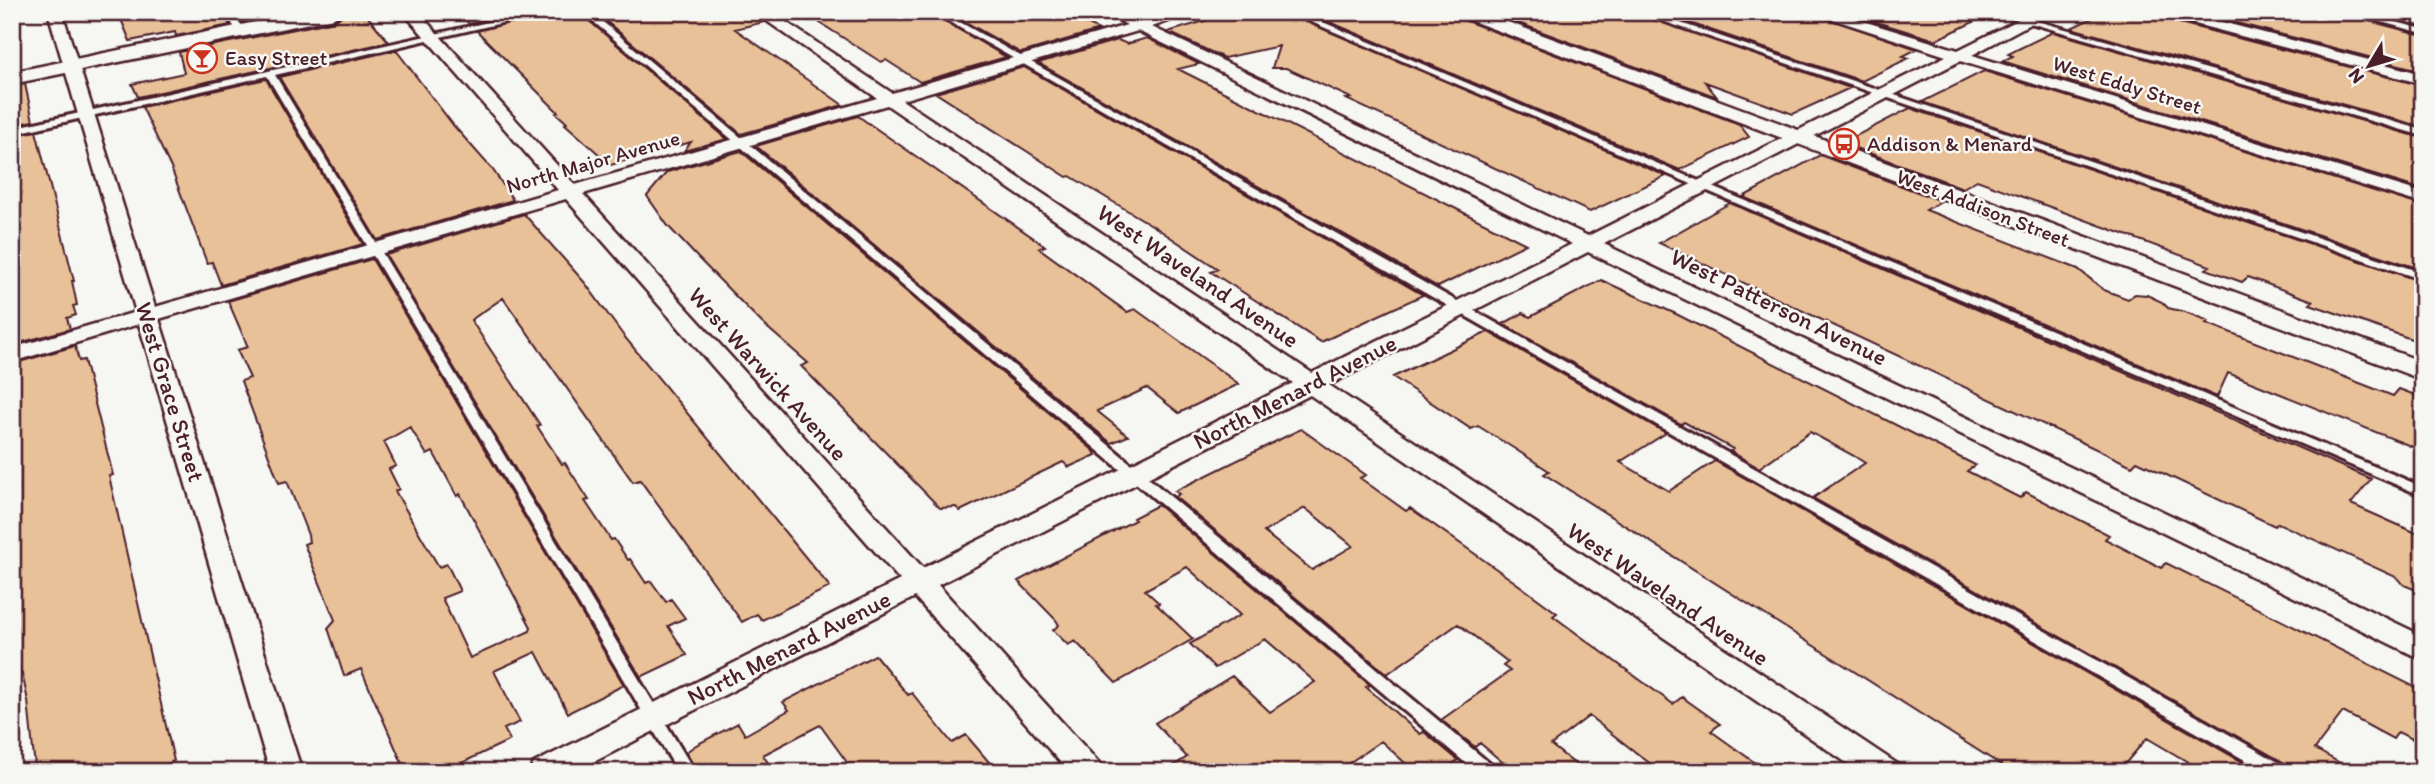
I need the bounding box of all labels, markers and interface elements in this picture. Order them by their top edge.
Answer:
north arrow [2334,32,2404,102]
bar icon: Easy Street [185,41,219,75]
place label: Easy Street [225,45,327,70]
street label: West Eddy Street [2050,50,2205,119]
text: N [2343,64,2369,88]
street label: North Major Avenue [503,125,683,198]
bus stop icon: Addison & Menard [1827,127,1861,161]
place label: Addison & Menard [1867,131,2033,156]
street label: West Addison Street [1893,163,2073,252]
street label: West Waveland Avenue [1092,197,1305,354]
street label: West Patterson Avenue [1666,242,1892,372]
street label: West Warwick Avenue [683,281,854,467]
street label: West Grace Street [129,299,212,485]
street label: North Menard Avenue [1188,328,1401,455]
street label: West Waveland Avenue [1562,515,1775,672]
street label: North Menard Avenue [682,584,895,711]

